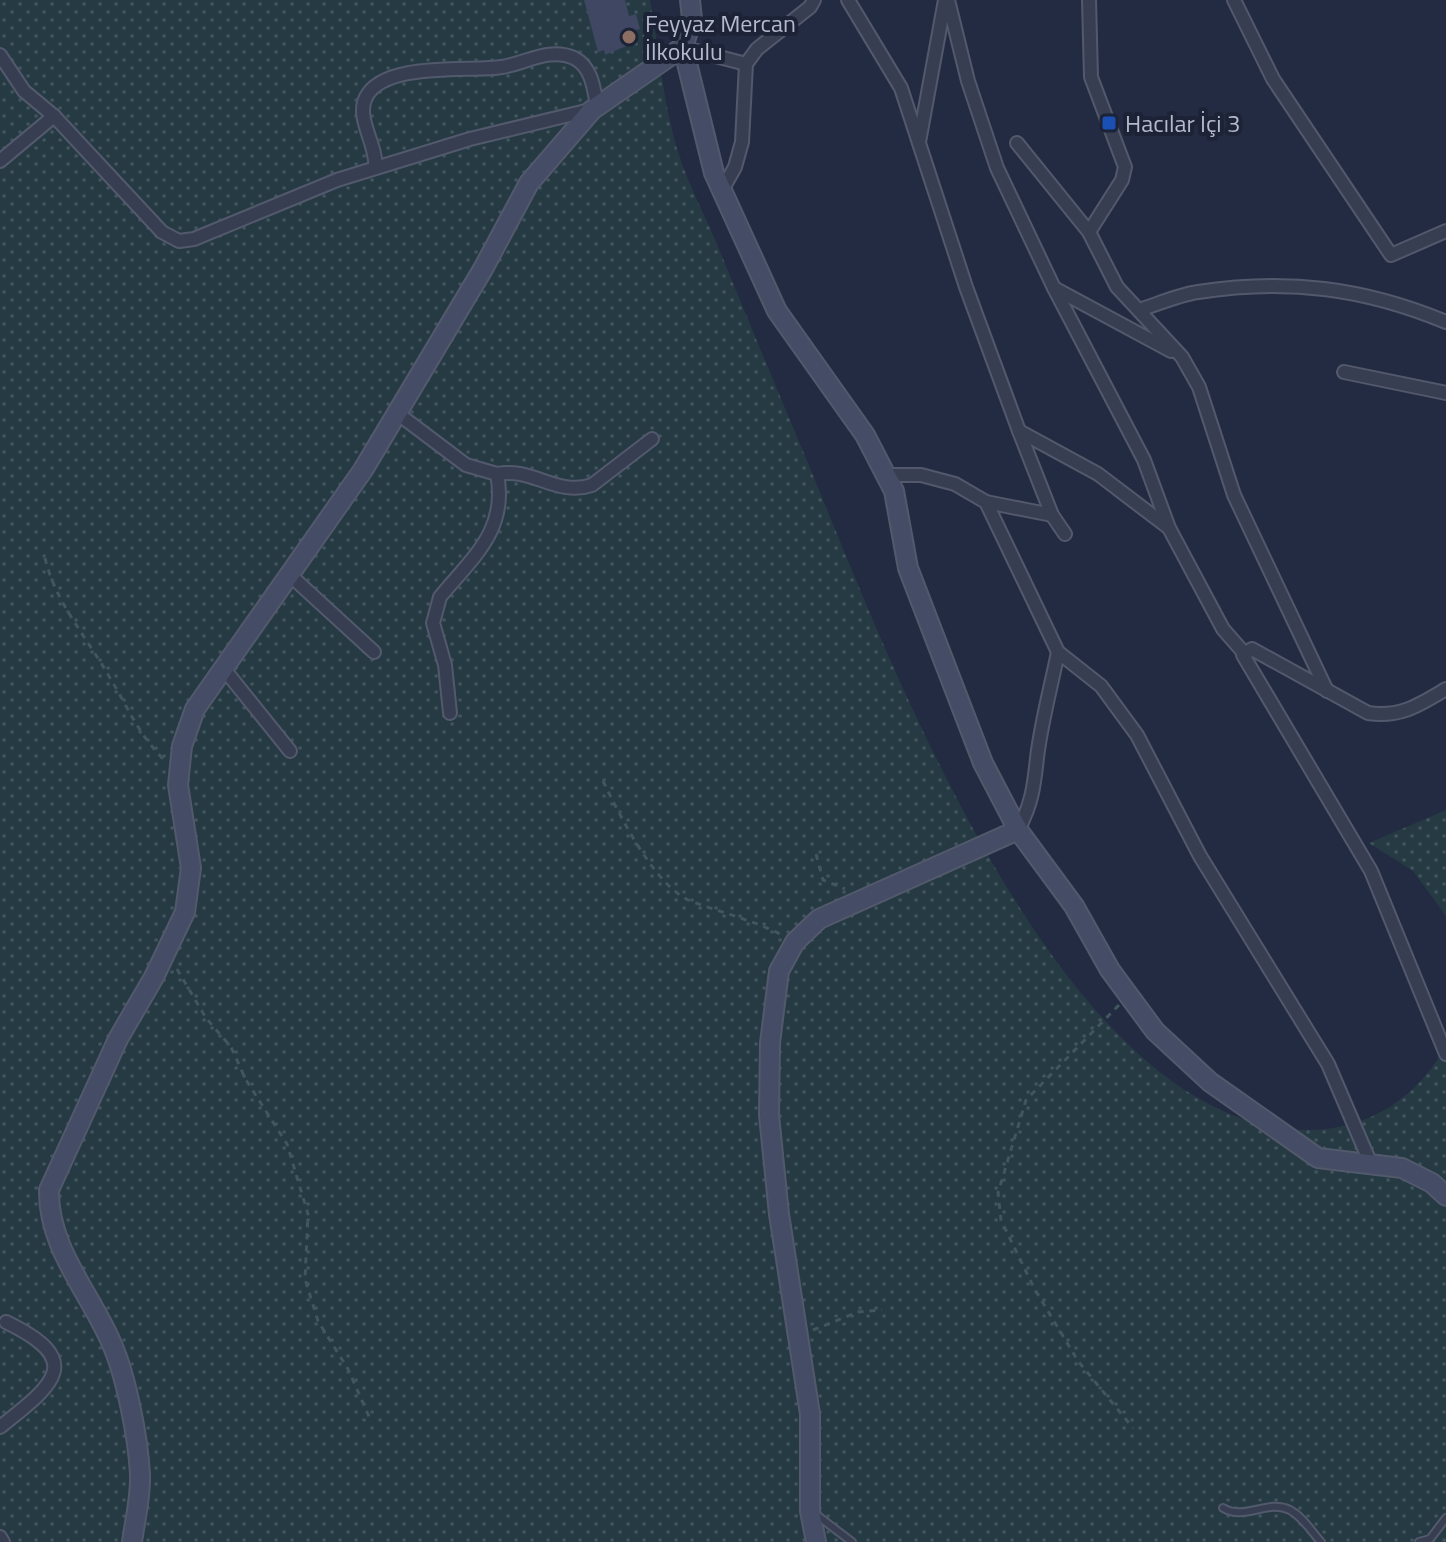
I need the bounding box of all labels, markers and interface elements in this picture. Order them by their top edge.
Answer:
place label: Feyyaz Mercan İlkokulu [645,5,796,69]
marker: Feyyaz Mercan İlkokulu [620,28,638,46]
place label: Hacılar İçi 3 [1125,105,1240,141]
marker: Hacılar İçi 3 [1100,114,1118,132]

